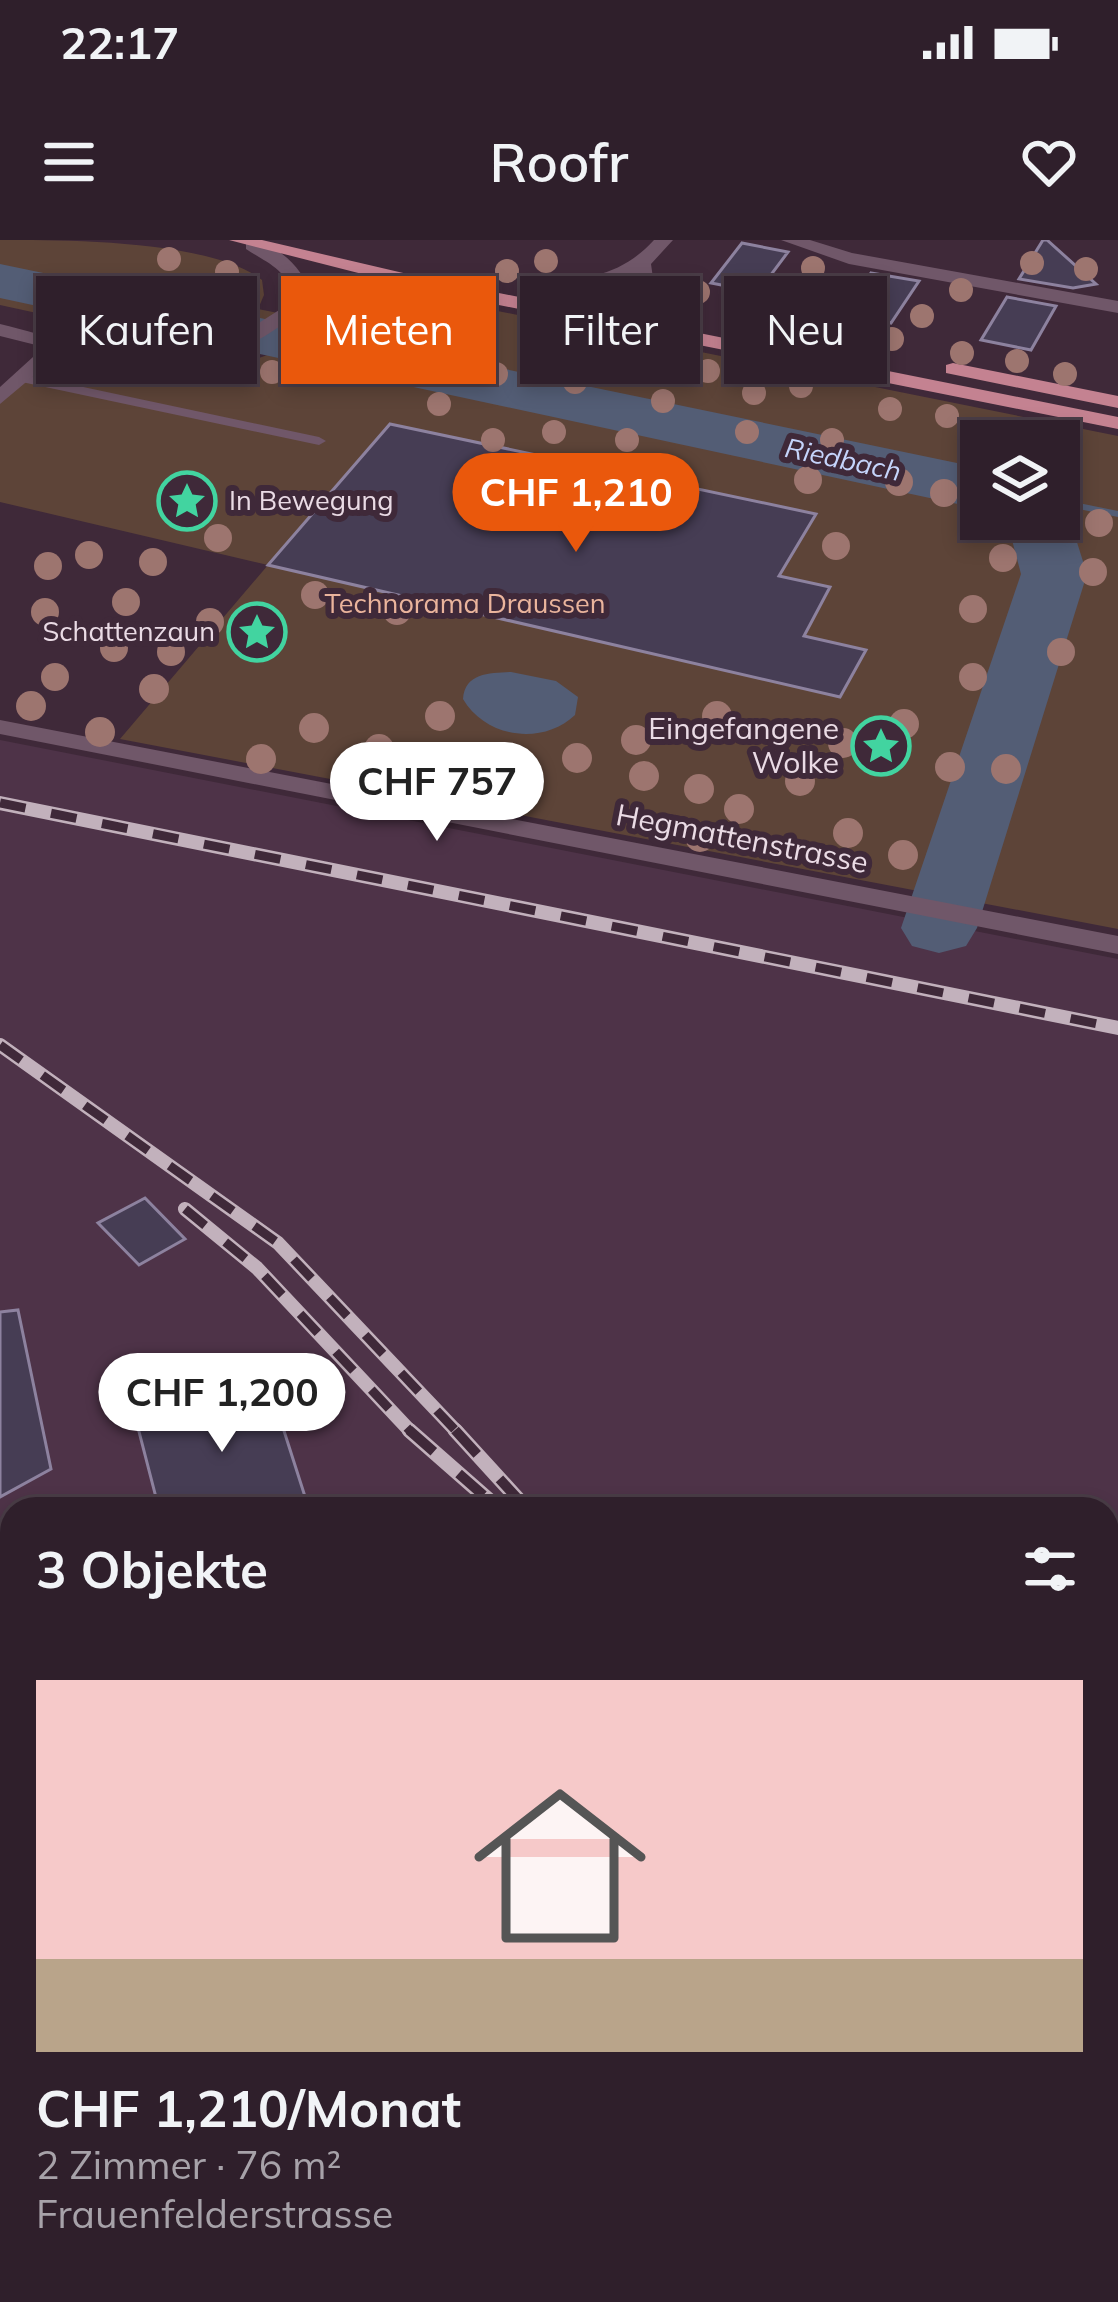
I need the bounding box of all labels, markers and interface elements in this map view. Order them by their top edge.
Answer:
text: 22:17 [60,14,179,70]
text: Roofr [490,128,628,196]
icon: menu [36,129,102,195]
icon: heart [1016,129,1082,195]
chip: Kaufen [36,276,257,384]
chip: Mieten [281,276,496,384]
chip: Filter [520,276,700,384]
chip: Neu [724,276,887,384]
map controls [960,420,1080,540]
button: layers [960,420,1080,540]
water label: Riedbach [782,430,904,488]
pin: CHF 1,210 [439,453,713,555]
text: CHF 1,210 [479,467,673,516]
place icon: In Bewegung [156,470,218,532]
place label: In Bewegung [229,483,394,517]
park label: Technorama Draussen [324,586,606,620]
place icon: Schattenzaun [226,601,288,663]
place label: Schattenzaun [42,614,215,648]
place label: Eingefangene Wolke [648,709,839,781]
place icon: Eingefangene Wolke [850,715,912,777]
pin: CHF 757 [326,742,548,844]
text: CHF 757 [357,756,517,805]
street label: Hegmattenstrasse [613,795,872,881]
pin: CHF 1,200 [85,1353,359,1455]
text: CHF 1,200 [125,1367,319,1416]
icon: filters [1017,1536,1083,1602]
text: 3 Objekte [36,1537,268,1601]
icon: home [452,1758,668,1974]
text: CHF 1,210/Monat [36,2076,461,2140]
text: 2 Zimmer · 76 m² [36,2140,341,2189]
text: Frauenfelderstrasse [36,2189,393,2238]

